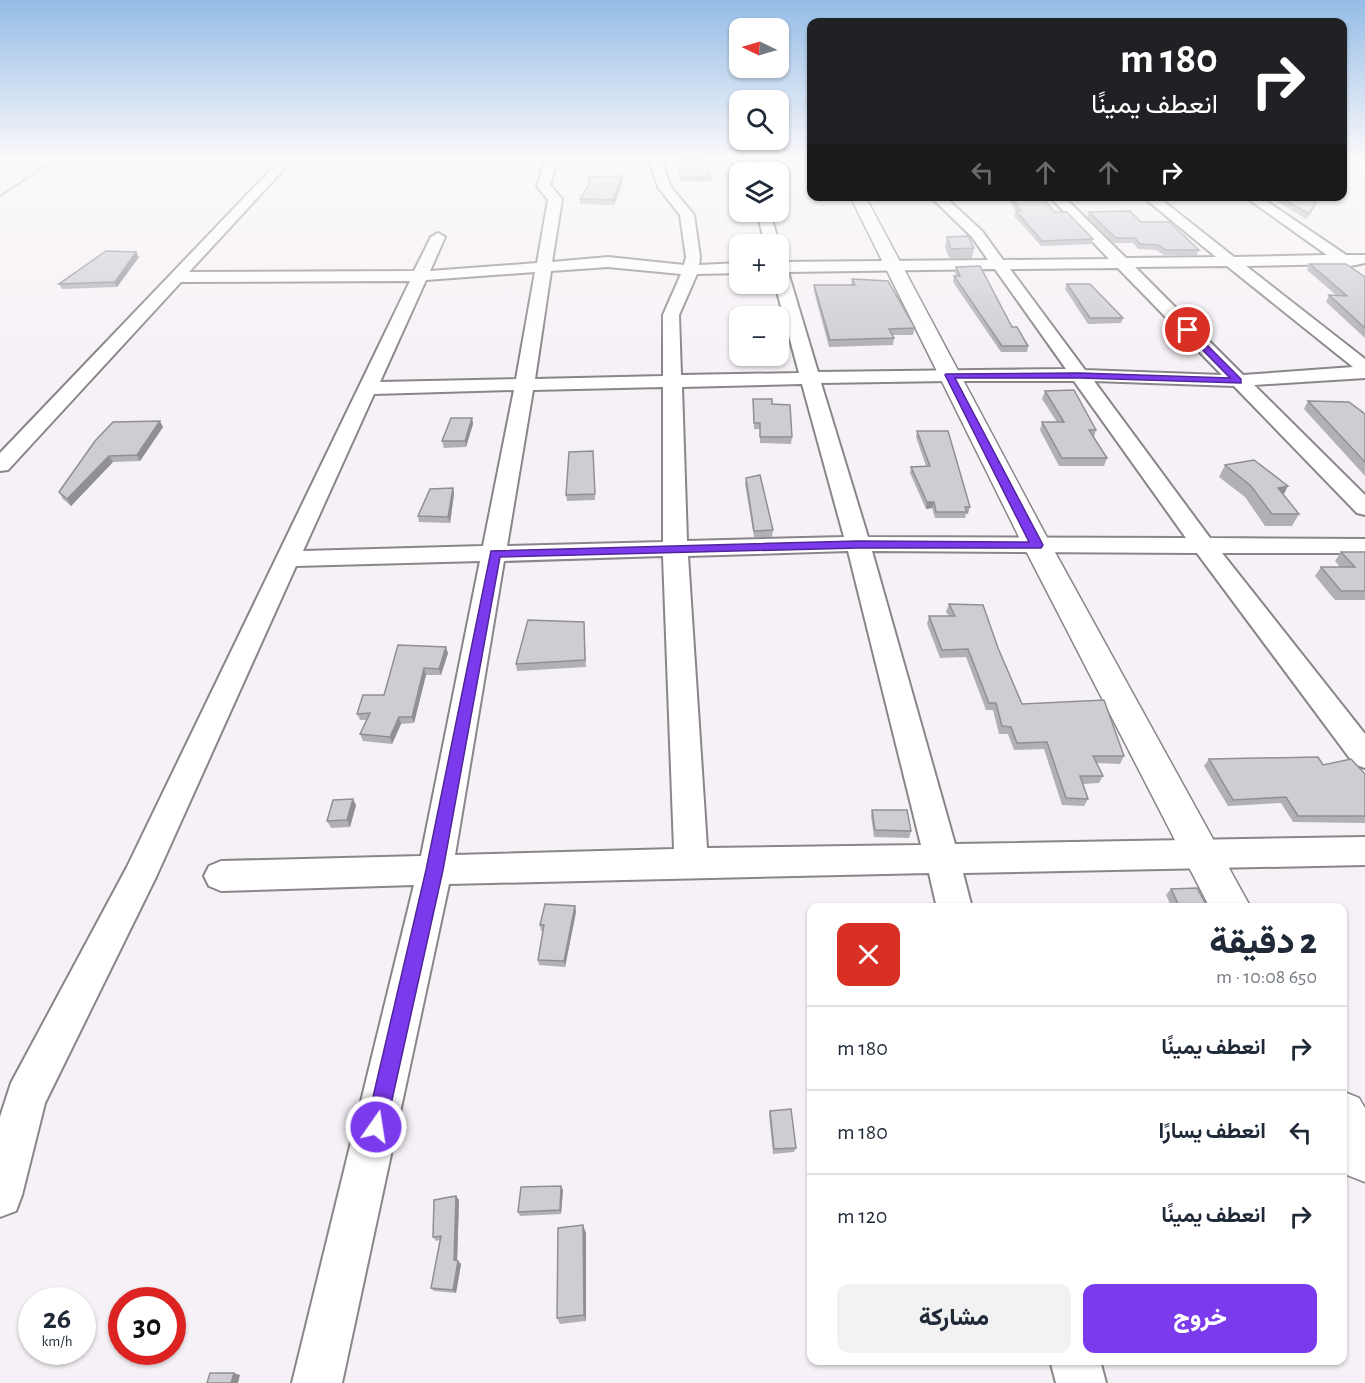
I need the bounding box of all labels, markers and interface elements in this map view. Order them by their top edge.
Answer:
north arrow [729,18,789,78]
map controls [729,18,789,366]
text: 180 m [1120,38,1218,80]
icon: right [1239,42,1317,120]
button: search [729,90,789,150]
text: انعطف يمينًا [1091,91,1218,118]
icon: left [966,156,999,189]
icon: ahead [1029,156,1062,189]
icon: ahead [1092,156,1125,189]
icon: right [1155,156,1188,189]
button: layers [729,162,789,222]
button: + [729,234,789,294]
pin [1162,304,1213,355]
button: − [729,306,789,366]
icon: arrive [1171,313,1204,346]
button: close [837,923,900,986]
text: 2 دقيقة [1209,924,1317,960]
text: 650 m · 10:08 [1216,967,1317,987]
icon: right [1284,1032,1317,1065]
text: انعطف يمينًا [1161,1036,1266,1058]
text: 180 m [837,1037,888,1059]
position arrow [344,1095,408,1159]
icon: left [1284,1116,1317,1149]
text: انعطف يسارًا [1159,1120,1266,1142]
text: 180 m [837,1121,888,1143]
icon: right [1284,1200,1317,1233]
text: انعطف يمينًا [1161,1204,1266,1226]
text: 120 m [837,1205,887,1227]
button: مشاركة [837,1284,1071,1353]
button: خروج [1083,1284,1317,1353]
speed limit sign: 30 [108,1287,186,1365]
text: 26 [43,1304,71,1334]
text: km/h [42,1334,72,1349]

